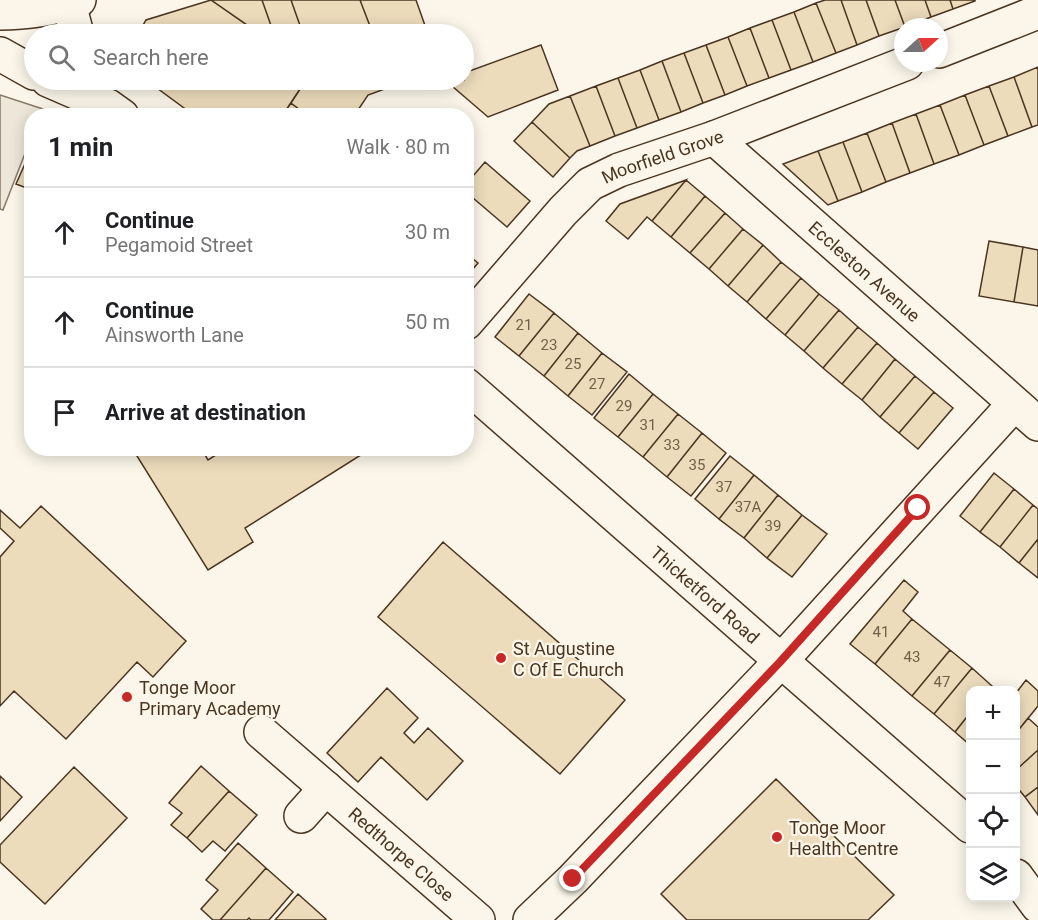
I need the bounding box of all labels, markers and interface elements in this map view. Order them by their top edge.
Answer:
north arrow [894,18,948,72]
search box [24,24,474,90]
icon: search [45,41,78,74]
text: Search here [93,45,209,70]
street label: Moorfield Grove [598,125,726,187]
text: 1 min [48,132,113,162]
text: Walk · 80 m [347,135,450,159]
text: Continue [105,208,194,233]
icon: ahead [48,216,81,249]
street label: Eccleston Avenue [805,216,925,326]
text: 30 m [405,220,450,244]
text: Pegamoid Street [105,233,253,257]
text: Continue [105,298,194,323]
icon: ahead [48,306,81,339]
text: 50 m [405,310,450,334]
house number: 21 [516,316,532,334]
text: Ainsworth Lane [105,323,244,347]
house number: 23 [541,336,557,354]
house number: 25 [565,355,581,373]
house number: 27 [589,375,605,393]
icon: arrive [48,396,81,429]
house number: 29 [616,397,632,415]
text: Arrive at destination [105,400,306,425]
house number: 31 [640,416,656,434]
house number: 33 [664,436,680,454]
house number: 35 [689,456,705,474]
house number: 37 [716,478,732,496]
route start [904,494,930,520]
house number: 37A [735,498,762,516]
house number: 39 [765,517,781,535]
street label: Thicketford Road [647,541,764,648]
house number: 41 [873,623,889,641]
place label: St Augustine C Of E Church [513,638,624,680]
house number: 43 [904,648,920,666]
marker: St Augustine C Of E Church [494,651,508,665]
house number: 47 [934,673,950,691]
place label: Tonge Moor Primary Academy [139,677,281,719]
map controls [966,686,1020,902]
button: + [966,686,1020,740]
marker: Tonge Moor Primary Academy [120,690,134,704]
button: − [966,740,1020,794]
button: locate [966,794,1020,848]
street label: Redthorpe Close [345,803,458,905]
place label: Tonge Moor Health Centre [789,817,898,859]
marker: Tonge Moor Health Centre [770,830,784,844]
button: layers [966,848,1020,902]
route end [559,865,585,891]

